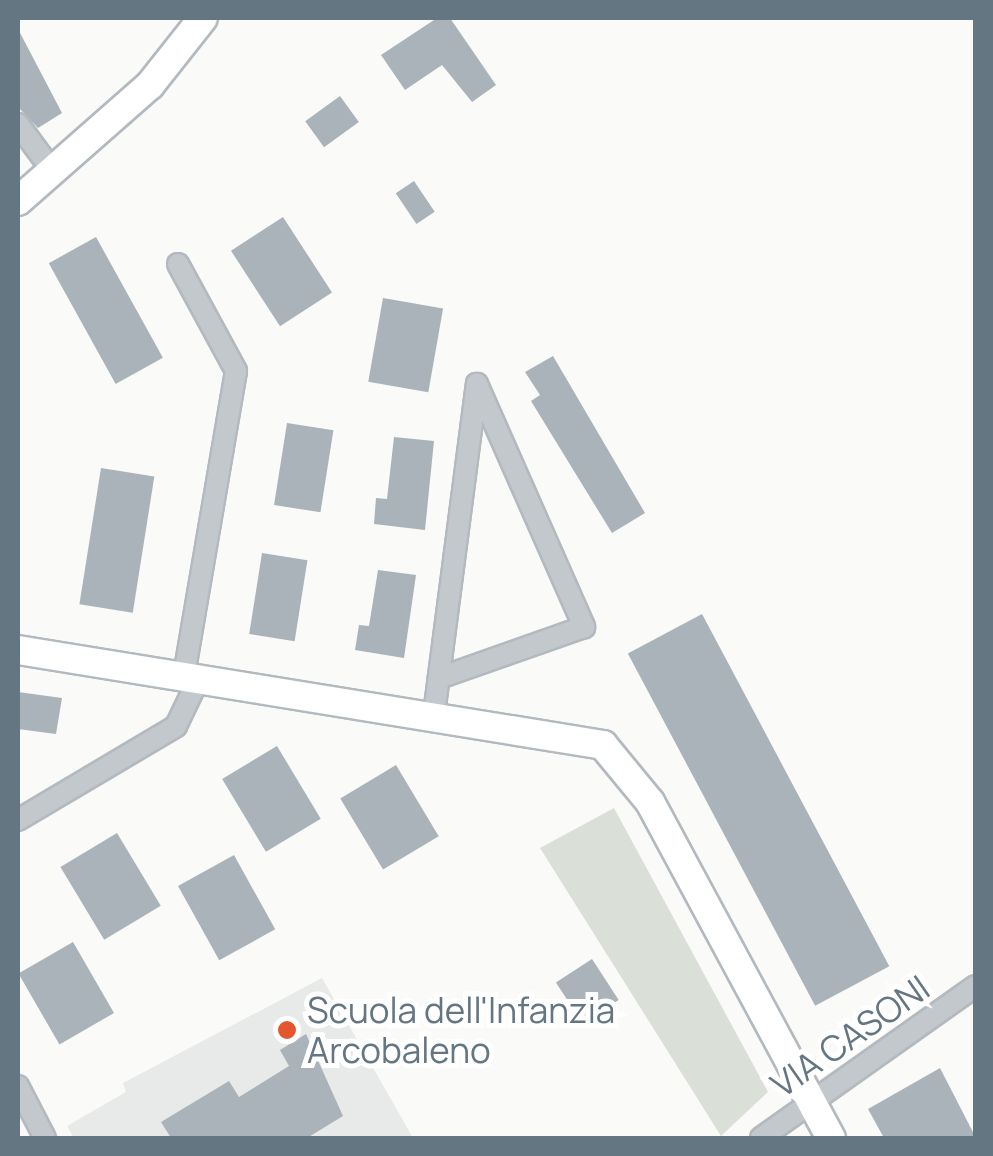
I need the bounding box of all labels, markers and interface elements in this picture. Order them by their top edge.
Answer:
street label: VIA CASONI [763,966,937,1106]
place label: Scuola dell'Infanzia Arcobaleno [307,989,615,1071]
marker: Scuola dell'Infanzia Arcobaleno [276,1019,298,1041]

